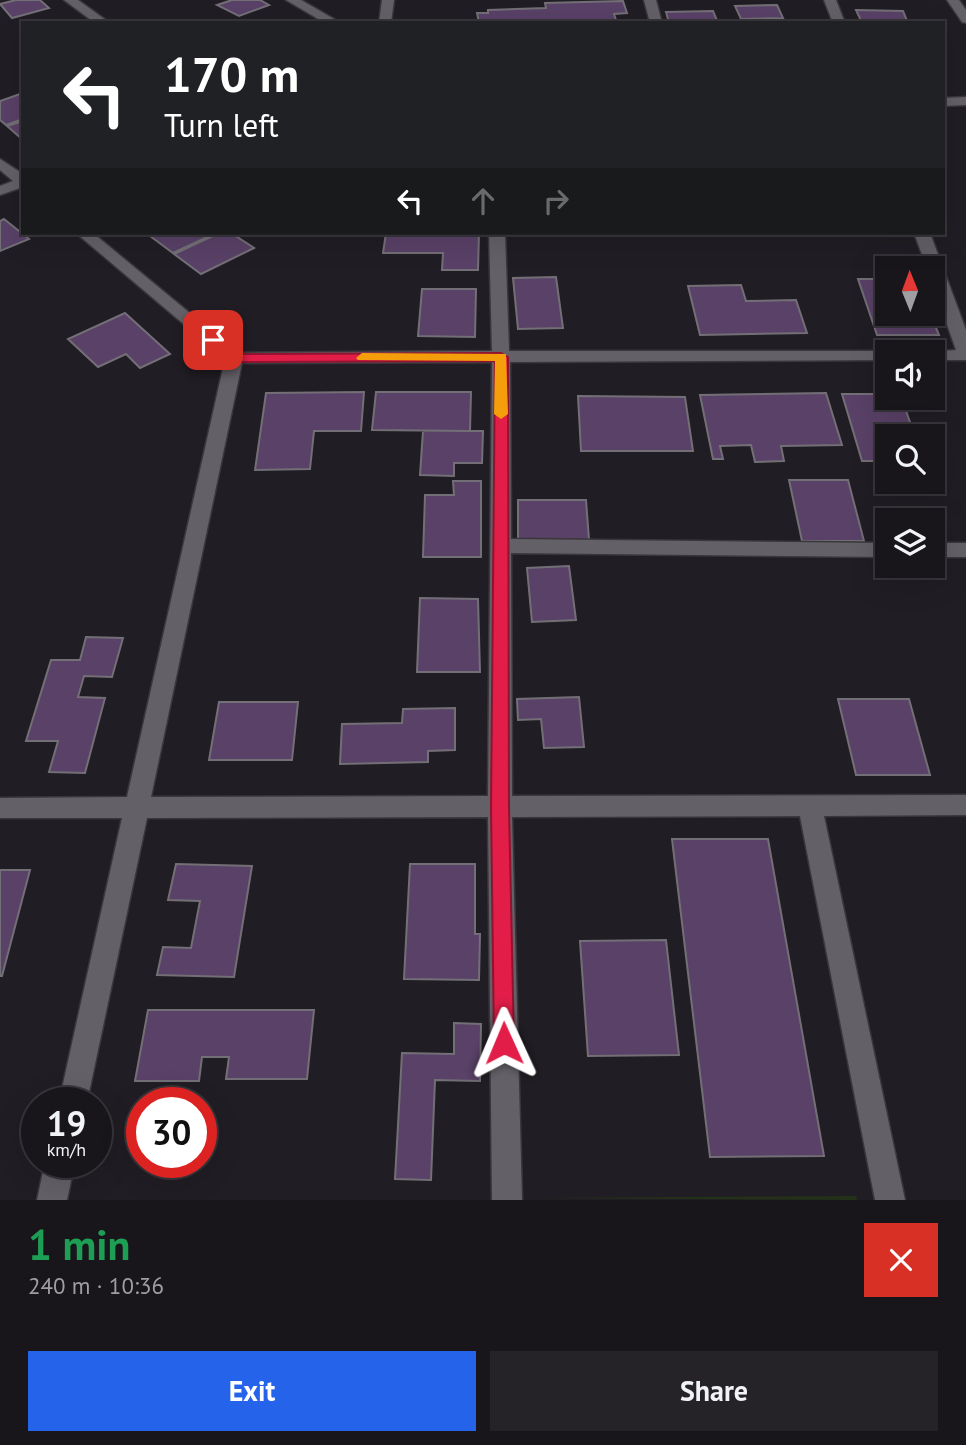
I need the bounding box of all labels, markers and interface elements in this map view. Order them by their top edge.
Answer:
text: 170 m [164,42,299,106]
icon: left [49,49,140,140]
text: Turn left [164,104,279,146]
icon: left [391,182,429,220]
icon: ahead [464,182,502,220]
icon: right [537,182,575,220]
north arrow [875,256,945,326]
map controls [875,256,945,578]
pin [183,310,243,370]
icon: arrive [194,321,232,359]
button: sound [875,340,945,410]
button: search [875,424,945,494]
button: layers [875,508,945,578]
position arrow [467,1006,541,1080]
speed limit sign: 30 [126,1087,217,1178]
text: 19 [47,1100,86,1146]
text: km/h [47,1138,86,1161]
text: 1 min [28,1217,130,1272]
button: close [864,1223,938,1297]
text: 240 m · 10:36 [28,1271,164,1300]
button: Exit [28,1351,476,1431]
button: Share [490,1351,938,1431]

